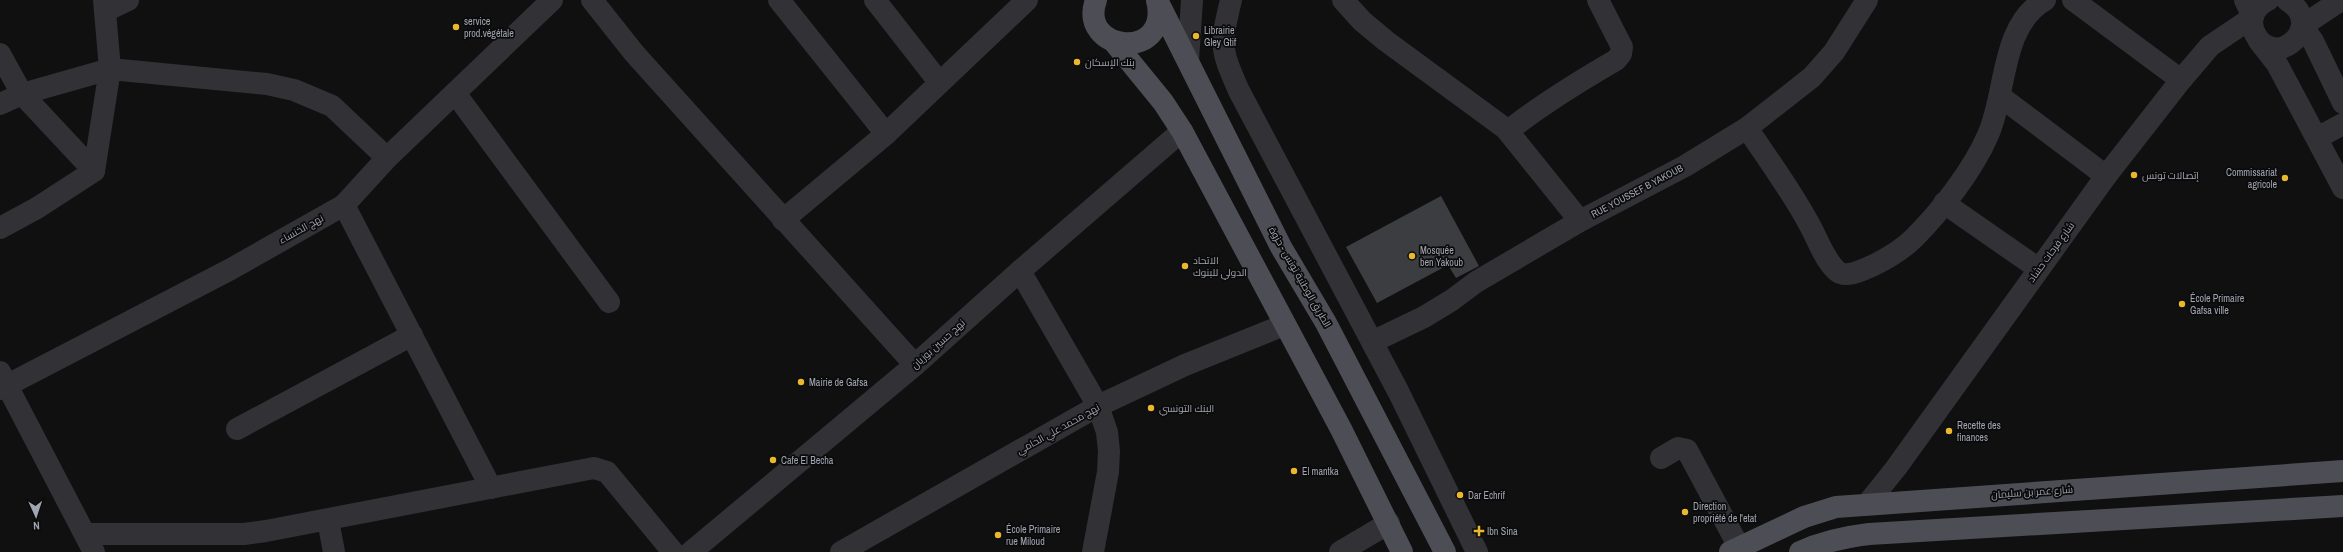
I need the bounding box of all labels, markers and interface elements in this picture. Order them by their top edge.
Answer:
place label: service prod.végétale [464,15,514,40]
marker: service prod.végétale [451,22,461,32]
place label: Librairie Gley Gtif [1204,24,1237,49]
marker: Librairie Gley Gtif [1191,31,1201,41]
place label: بنك الإسكان [1085,56,1135,69]
marker: بنك الإسكان [1072,57,1082,67]
street label: RUE YOUSSEF B YAKOUB [1589,161,1686,221]
place label: Commissariat agricole [2226,166,2278,191]
place label: إتصالات تونس [2142,169,2199,182]
marker: إتصالات تونس [2129,170,2139,180]
marker: Commissariat agricole [2280,173,2290,183]
street label: نهج الخنساء [276,211,326,247]
street label: شارع فرحات حشاد [2025,219,2077,285]
street label: الطريق الوطنية تونس - حزوة [1266,224,1334,330]
place label: Mosquée ben Yakoub [1420,244,1463,269]
marker: Mosquée ben Yakoub [1407,251,1417,261]
place label: الاتحاد الدولي للبنوك [1193,254,1247,280]
marker: الاتحاد الدولي للبنوك [1180,261,1190,271]
place label: École Primaire Gafsa ville [2190,292,2245,317]
marker: École Primaire Gafsa ville [2177,299,2187,309]
street label: نهج حسين بوزيان [908,316,968,372]
place label: Mairie de Gafsa [809,376,868,389]
marker: Mairie de Gafsa [796,377,806,387]
street label: نهج محمد علي الحامي [1014,401,1102,458]
place label: البنك التونسي [1159,402,1214,416]
marker: البنك التونسي [1146,403,1156,413]
place label: Recette des finances [1957,419,2001,444]
marker: Recette des finances [1944,426,1954,436]
place label: Cafe El Becha [781,454,834,467]
marker: Cafe El Becha [768,455,778,465]
place label: El mantka [1302,465,1339,478]
marker: El mantka [1289,466,1299,476]
street label: شارع عمر بن سليمان [1991,483,2073,501]
place label: Dar Echrif [1468,489,1506,502]
marker: Dar Echrif [1455,490,1465,500]
north arrow [16,496,56,536]
place label: Direction propriété de l'etat [1693,500,1757,525]
marker: Direction propriété de l'etat [1680,507,1690,517]
text: N [33,519,40,533]
place label: École Primaire rue Miloud [1006,523,1061,548]
place label: Ibn Sina [1487,525,1518,538]
marker: Ibn Sina [1474,526,1484,536]
marker: École Primaire rue Miloud [993,530,1003,540]

